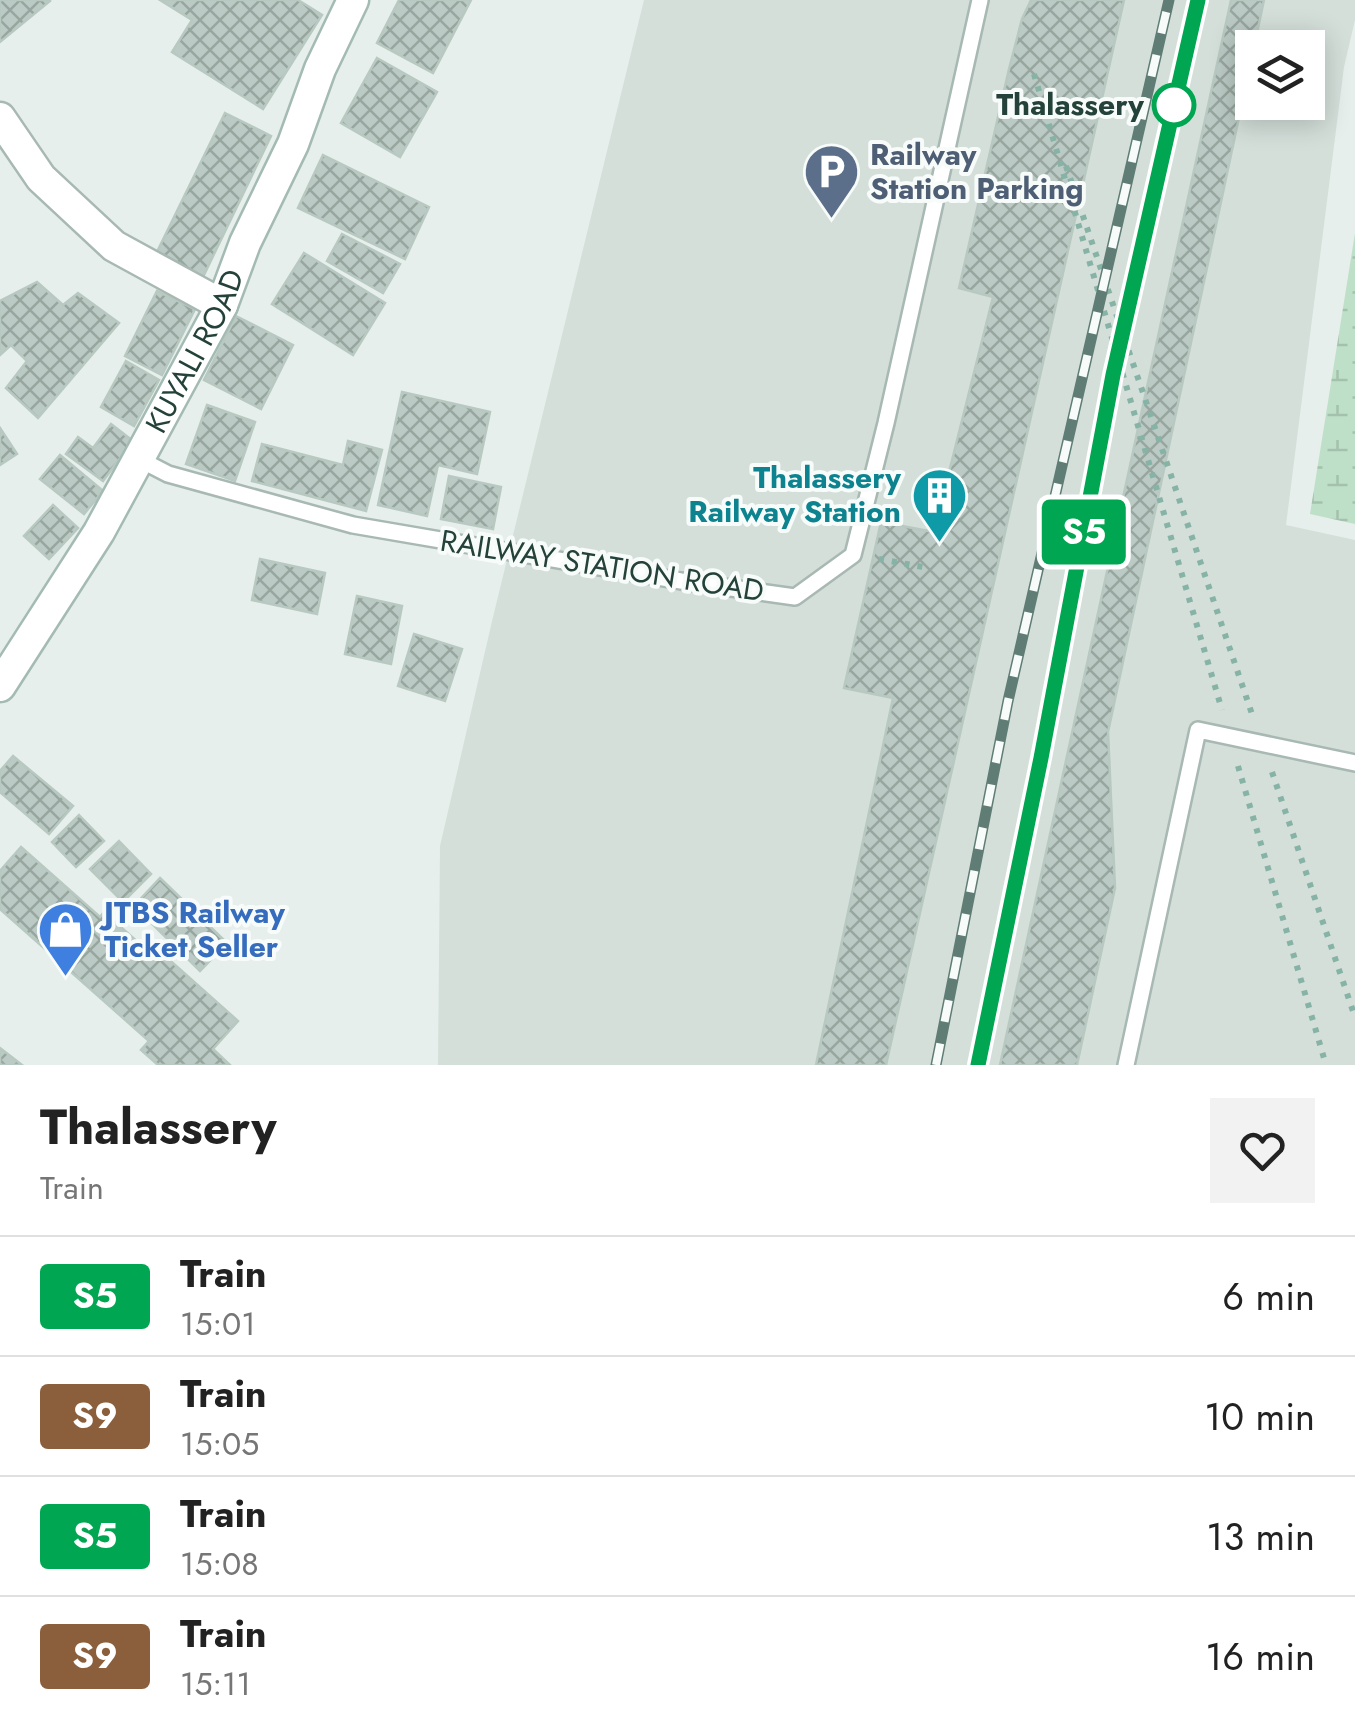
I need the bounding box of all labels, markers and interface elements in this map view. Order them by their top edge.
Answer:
map controls [1235,30,1325,120]
button: layers [1235,30,1325,120]
place label: Thalassery [996,83,1144,126]
marker: Thalassery [1153,84,1195,126]
place label: Railway Station Parking [870,133,1084,210]
parking icon: Railway Station Parking [801,142,861,221]
street label: KUYALI ROAD [135,263,254,441]
place label: Thalassery Railway Station [688,456,901,533]
building icon: Thalassery Railway Station [910,465,970,544]
line badge: S5 [1039,500,1129,564]
text: S5 [1062,507,1106,557]
street label: RAILWAY STATION ROAD [437,519,767,612]
place label: JTBS Railway Ticket Seller [99,891,285,968]
shop icon: JTBS Railway Ticket Seller [35,900,95,979]
text: Thalassery [40,1093,276,1162]
button: heart [1210,1098,1315,1203]
text: Train [40,1165,104,1211]
text: Train [180,1246,267,1301]
text: 6 min [1222,1269,1315,1324]
text: S5 [73,1271,117,1321]
text: 15:01 [180,1301,256,1347]
text: Train [180,1366,267,1421]
text: 10 min [1204,1389,1315,1444]
text: S9 [72,1391,118,1441]
text: 15:05 [180,1421,259,1467]
text: Train [180,1486,267,1541]
text: 13 min [1206,1509,1315,1564]
text: S5 [73,1511,117,1561]
text: 15:08 [180,1541,259,1587]
text: Train [180,1606,267,1661]
text: 16 min [1205,1629,1315,1684]
text: S9 [72,1631,118,1681]
text: 15:11 [180,1661,251,1707]

